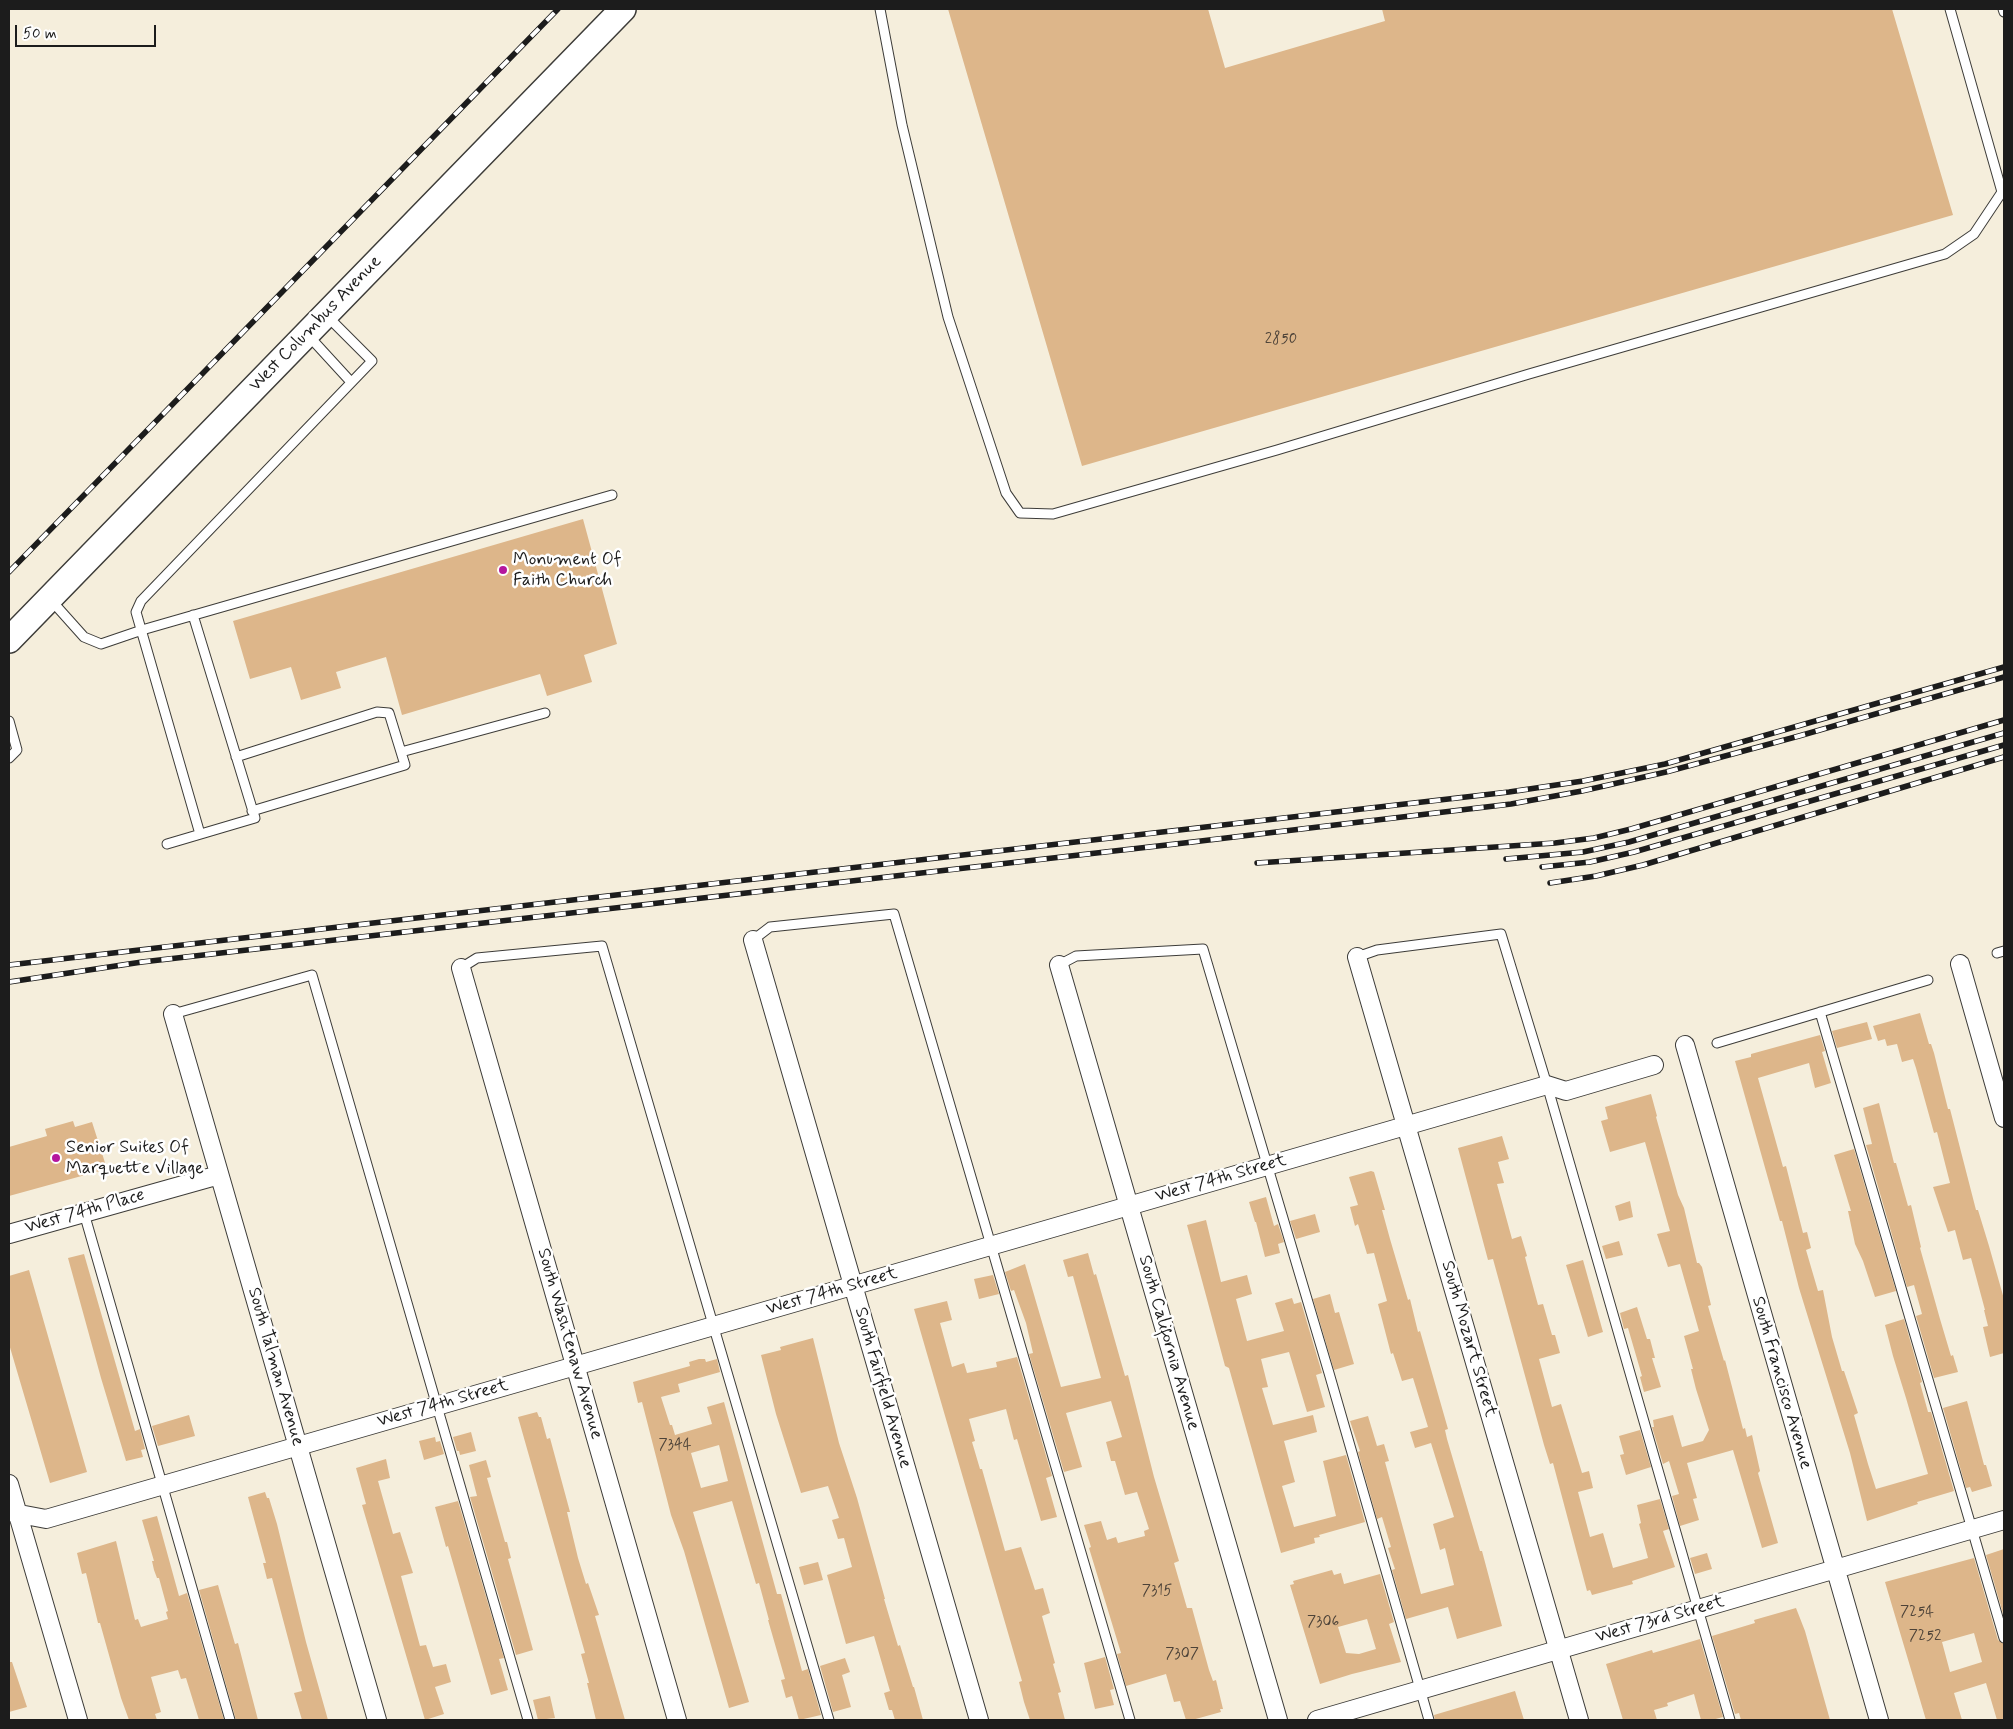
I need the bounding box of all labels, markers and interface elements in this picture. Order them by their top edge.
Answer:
scale bar [18,15,159,47]
text: 50 m [23,24,57,44]
street label: West Columbus Avenue [245,251,387,397]
house number: 2850 [1265,331,1297,349]
place label: Monument Of Faith Church [513,549,622,592]
marker: Monument Of Faith Church [497,564,509,576]
place label: Senior Suites Of Marquette Village [66,1137,204,1180]
street label: West 74th Street [1153,1150,1289,1208]
marker: Senior Suites Of Marquette Village [50,1152,62,1164]
street label: West 74th Place [23,1185,147,1239]
street label: South Washtenaw Avenue [531,1246,607,1442]
street label: South California Avenue [1133,1253,1203,1433]
street label: South Mozart Street [1435,1258,1501,1420]
street label: West 74th Street [764,1263,900,1321]
street label: South Talman Avenue [242,1285,308,1449]
street label: South Francisco Avenue [1746,1294,1816,1472]
street label: South Fairfield Avenue [849,1305,915,1471]
street label: West 74th Street [375,1375,511,1433]
house number: 7344 [658,1437,692,1455]
house number: 7315 [1142,1583,1172,1601]
street label: West 73rd Street [1593,1591,1727,1649]
house number: 7254 [1900,1604,1934,1622]
house number: 7306 [1307,1614,1339,1632]
house number: 7252 [1909,1628,1941,1646]
house number: 7307 [1165,1646,1199,1664]

